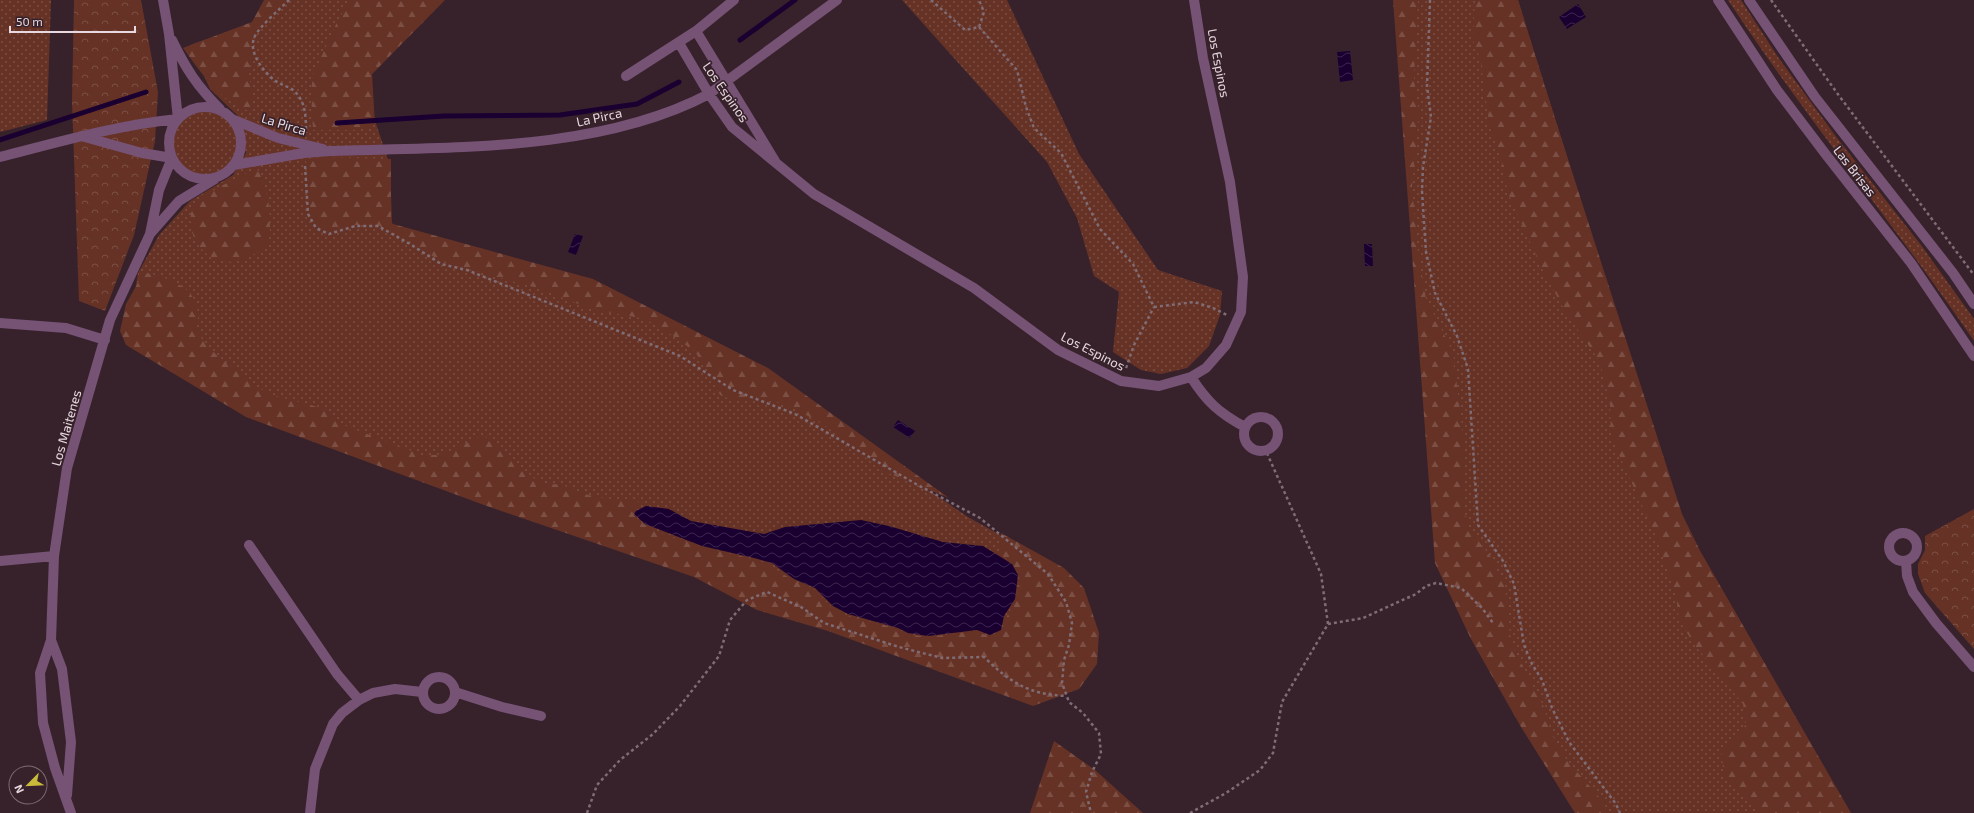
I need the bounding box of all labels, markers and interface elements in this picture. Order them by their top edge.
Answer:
scale bar [10,8,135,34]
text: 50 m [16,14,43,28]
street label: Los Espinos [1204,27,1234,99]
street label: Los Espinos [699,59,753,125]
street label: La Pirca [575,104,623,130]
street label: La Pirca [260,110,308,138]
street label: Las Brisas [1830,142,1880,200]
street label: Los Espinos [1058,328,1128,374]
street label: Los Maitenes [48,388,84,468]
north arrow [8,765,48,805]
text: N [11,783,26,796]

